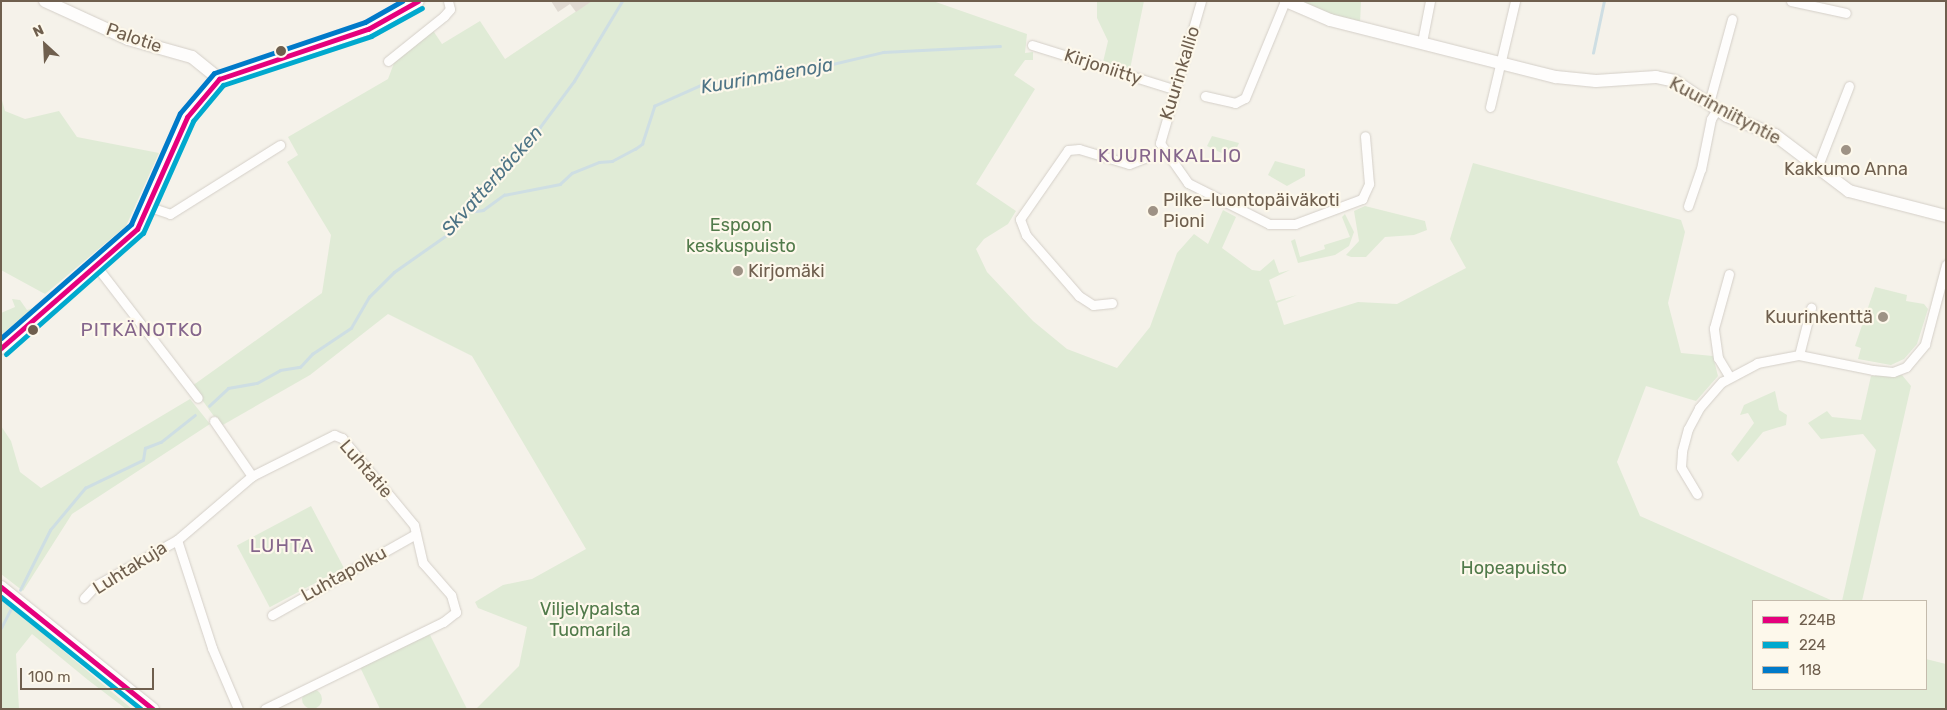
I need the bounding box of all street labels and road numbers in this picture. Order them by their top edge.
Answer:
street label: Palotie [103,18,165,58]
street label: Kuurinkallio [1156,24,1204,122]
street label: Kirjoniitty [1061,44,1145,90]
street label: Kuurinniityntie [1666,73,1784,149]
street label: Luhtatie [335,436,397,502]
street label: Luhtakuja [89,537,171,599]
street label: Luhtapolku [298,542,390,606]

